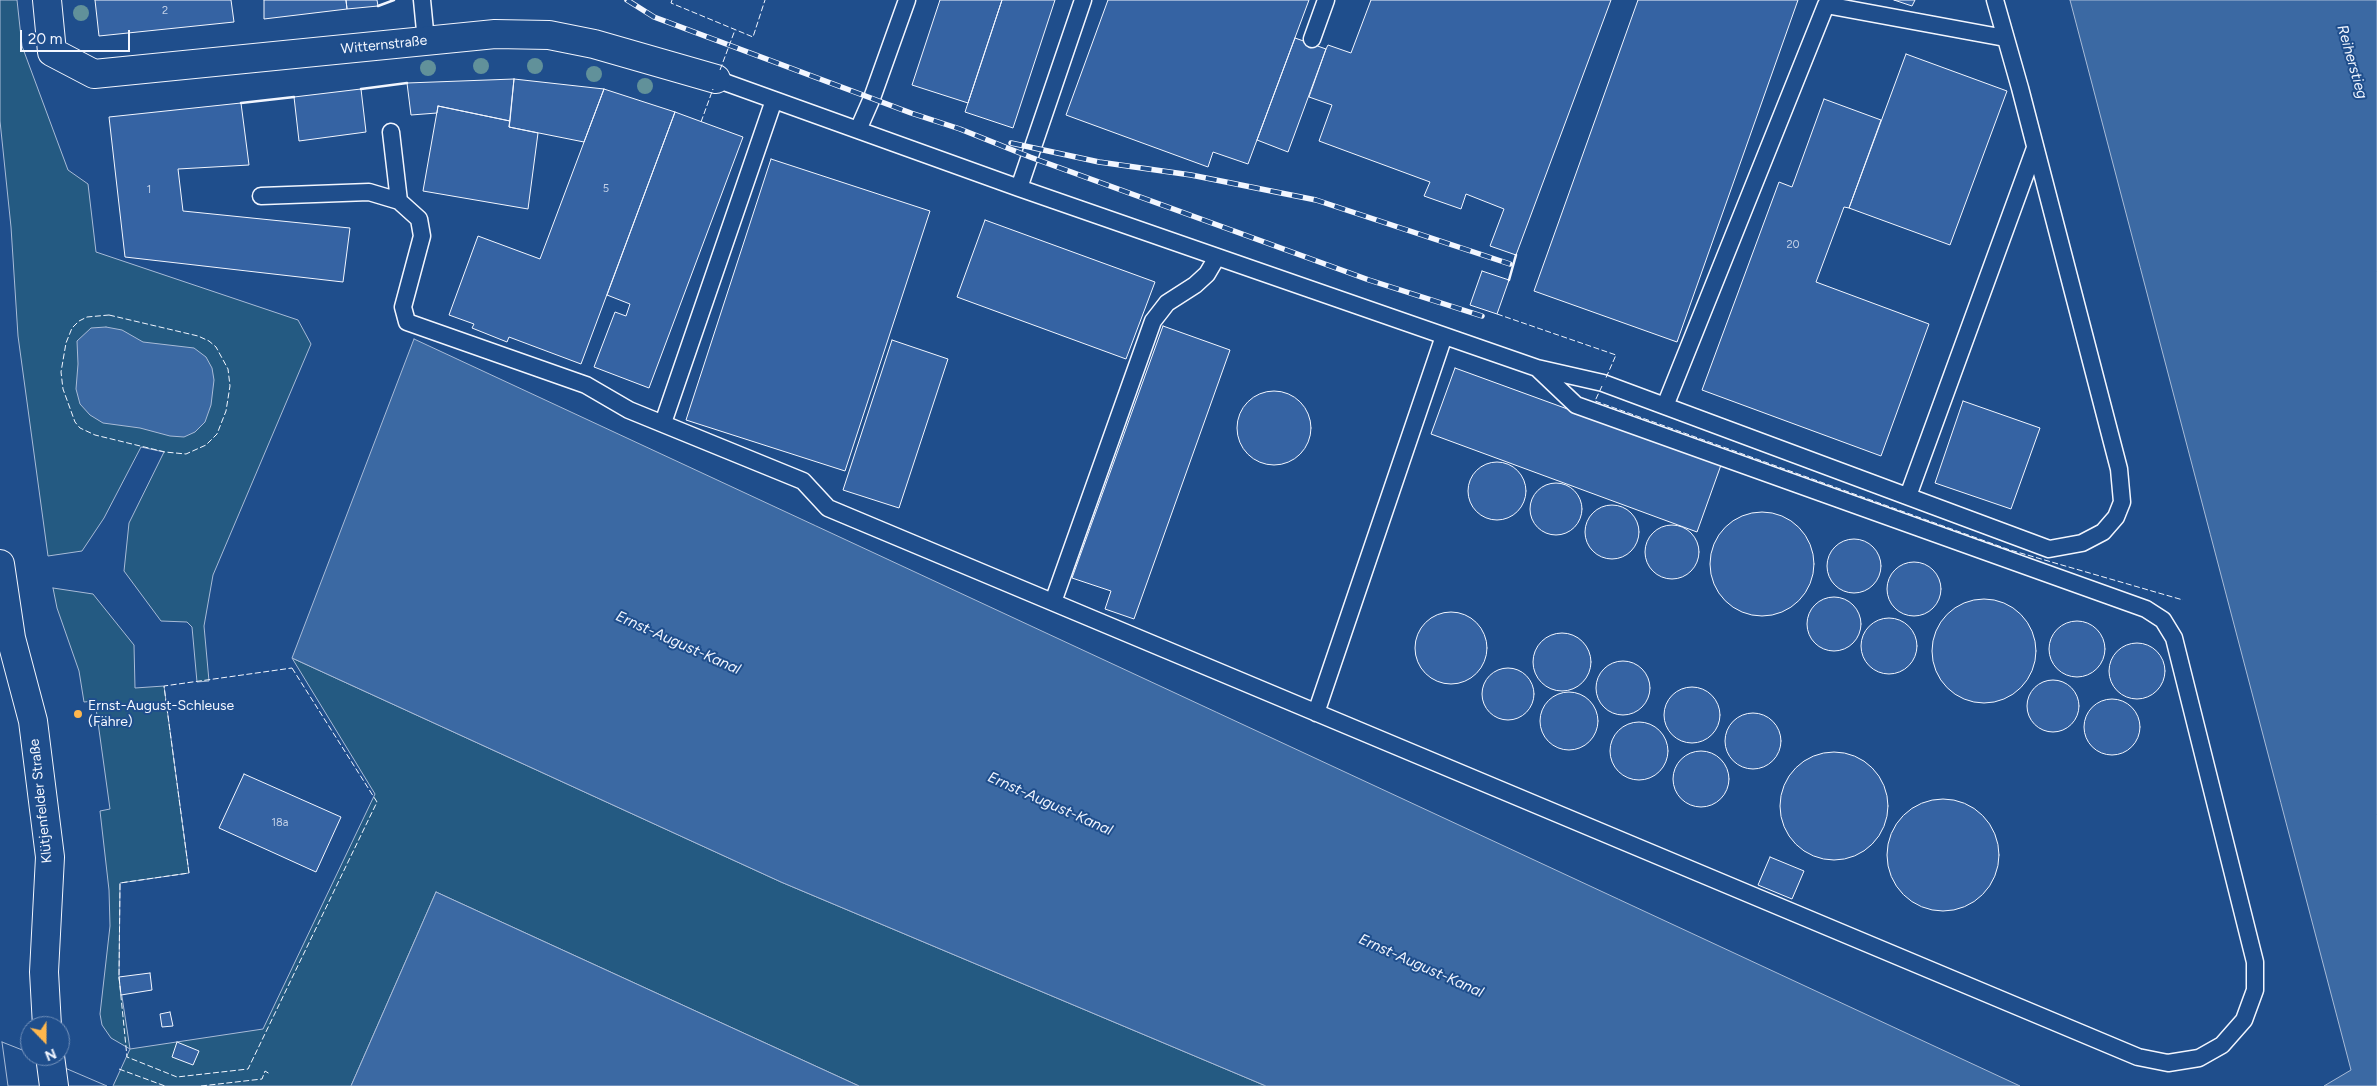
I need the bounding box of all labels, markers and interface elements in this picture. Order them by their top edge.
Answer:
house number: 2 [162,4,168,18]
scale bar [22,20,132,52]
water label: Reiherstieg [2333,23,2371,101]
text: 20 m [28,30,62,48]
street label: Witternstraße [340,32,428,58]
house number: 5 [603,182,609,196]
house number: 1 [147,183,151,197]
house number: 20 [1786,238,1800,252]
water label: Ernst-August-Kanal [613,607,743,679]
place label: Ernst-August-Schleuse (Fähre) [88,698,234,730]
marker: Ernst-August-Schleuse (Fähre) [72,708,84,720]
street label: Klütjenfelder Straße [26,738,56,864]
water label: Ernst-August-Kanal [985,768,1115,840]
house number: 18a [272,816,288,830]
water label: Ernst-August-Kanal [1356,930,1486,1002]
north arrow [20,1016,70,1066]
text: N [42,1045,59,1064]

